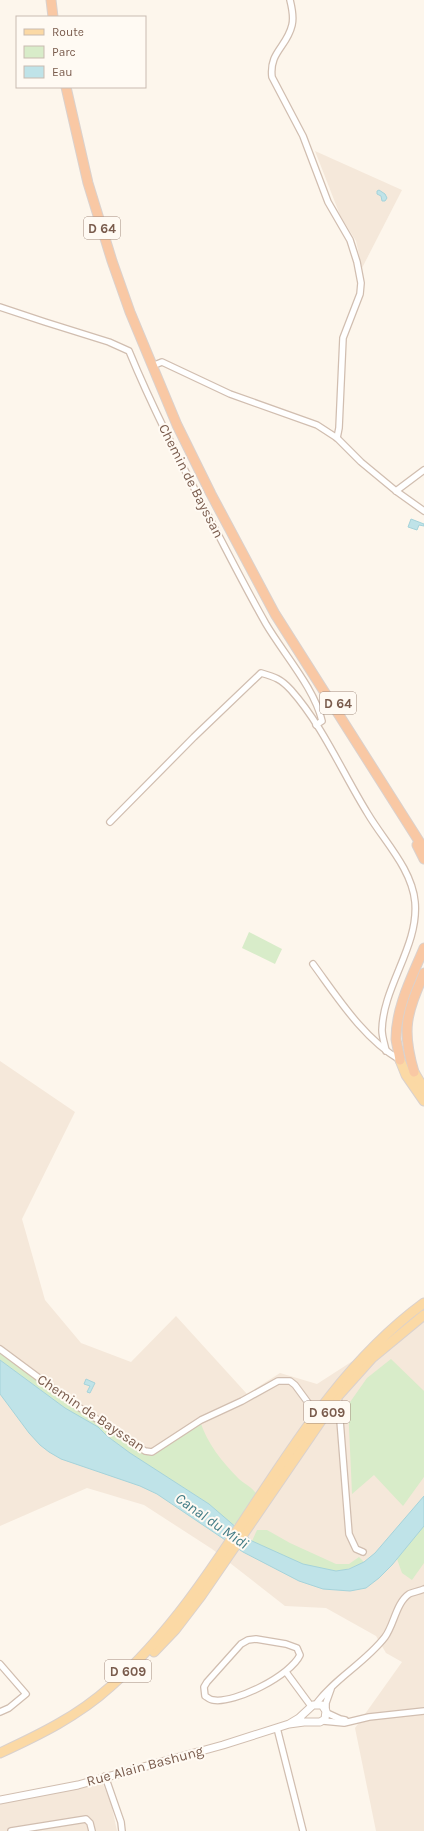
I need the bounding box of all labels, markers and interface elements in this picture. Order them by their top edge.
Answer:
legend [16,16,146,88]
text: Route [52,25,84,39]
text: Parc [52,45,76,59]
text: Eau [52,65,73,79]
road number: D 64 [84,217,120,239]
street label: Chemin de Bayssan [155,421,227,541]
road number: D 64 [320,692,356,714]
street label: Chemin de Bayssan [34,1371,148,1455]
road number: D 609 [304,1401,350,1423]
water label: Canal du Midi [172,1489,252,1553]
road number: D 609 [105,1660,151,1682]
street label: Rue Alain Bashung [85,1742,205,1790]

